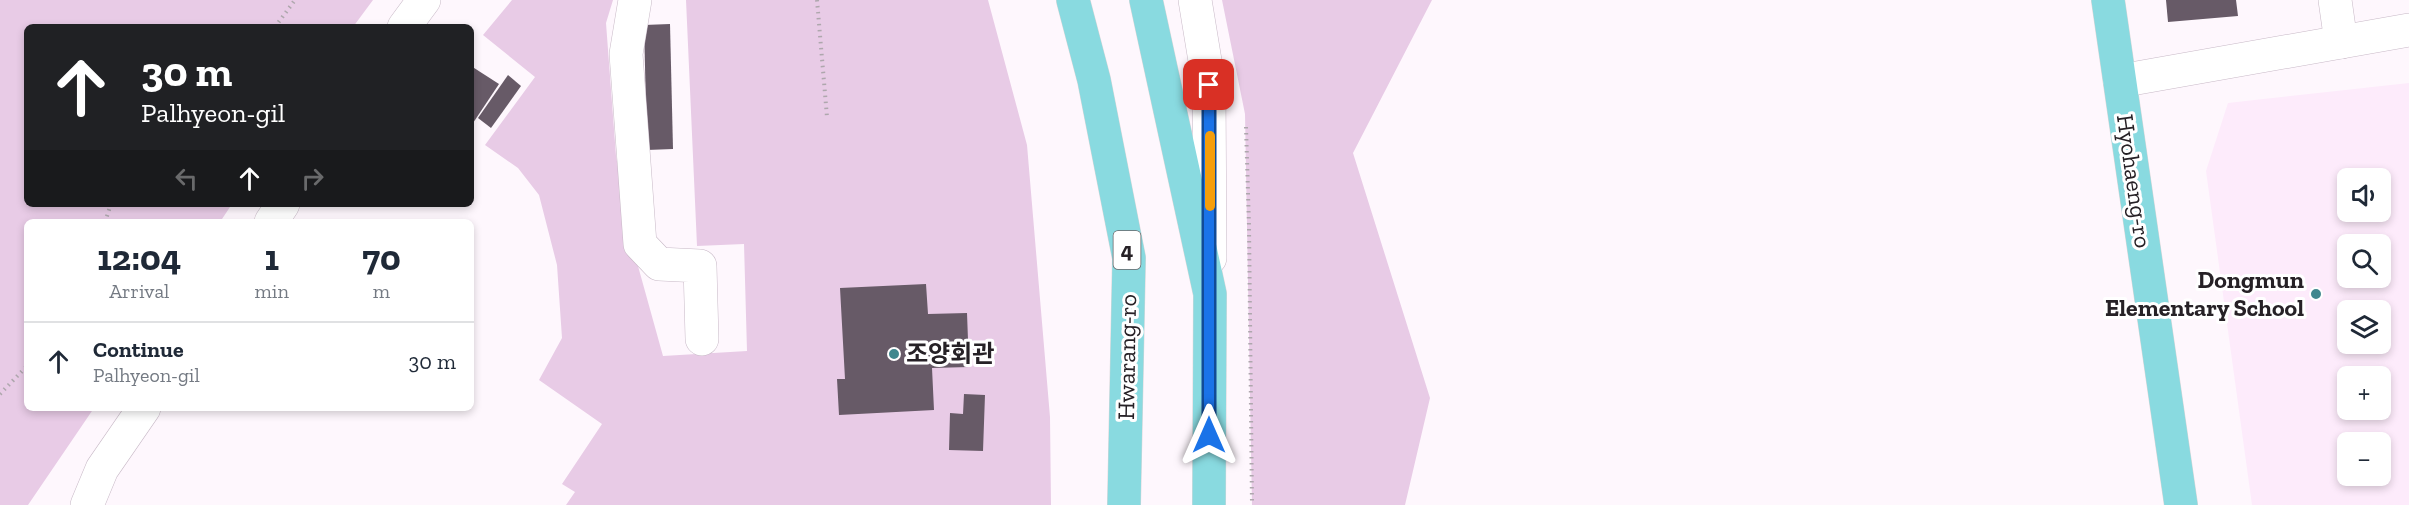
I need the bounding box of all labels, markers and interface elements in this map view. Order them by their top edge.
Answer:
text: 30 m [141,46,232,97]
icon: ahead [42,48,120,126]
pin [1183,59,1234,110]
icon: arrive [1192,68,1225,101]
text: Palhyeon-gil [141,97,285,129]
street label: Hyohaeng-ro [2111,112,2158,250]
icon: left [170,162,203,195]
icon: ahead [233,162,266,195]
icon: right [296,162,329,195]
map controls [2337,168,2391,486]
button: sound [2337,168,2391,222]
road number: 4 [1114,231,1140,269]
button: search [2337,234,2391,288]
text: 12:04 [97,236,181,279]
text: 1 [264,236,279,279]
text: 70 [362,236,401,279]
place label: Dongmun Elementary School [2105,265,2304,322]
text: Arrival [109,279,169,303]
text: min [255,279,289,303]
text: m [373,279,390,303]
marker: Dongmun Elementary School [2309,287,2323,301]
street label: Hwarang-ro [1111,294,1142,420]
button: layers [2337,300,2391,354]
text: Continue [93,336,184,363]
place label: 조양회관 [906,339,994,368]
icon: ahead [42,345,75,378]
marker: 조양회관 [887,347,901,361]
text: 30 m [409,348,456,375]
text: Palhyeon-gil [93,363,200,387]
button: + [2337,366,2391,420]
position arrow [1177,403,1241,467]
button: − [2337,432,2391,486]

